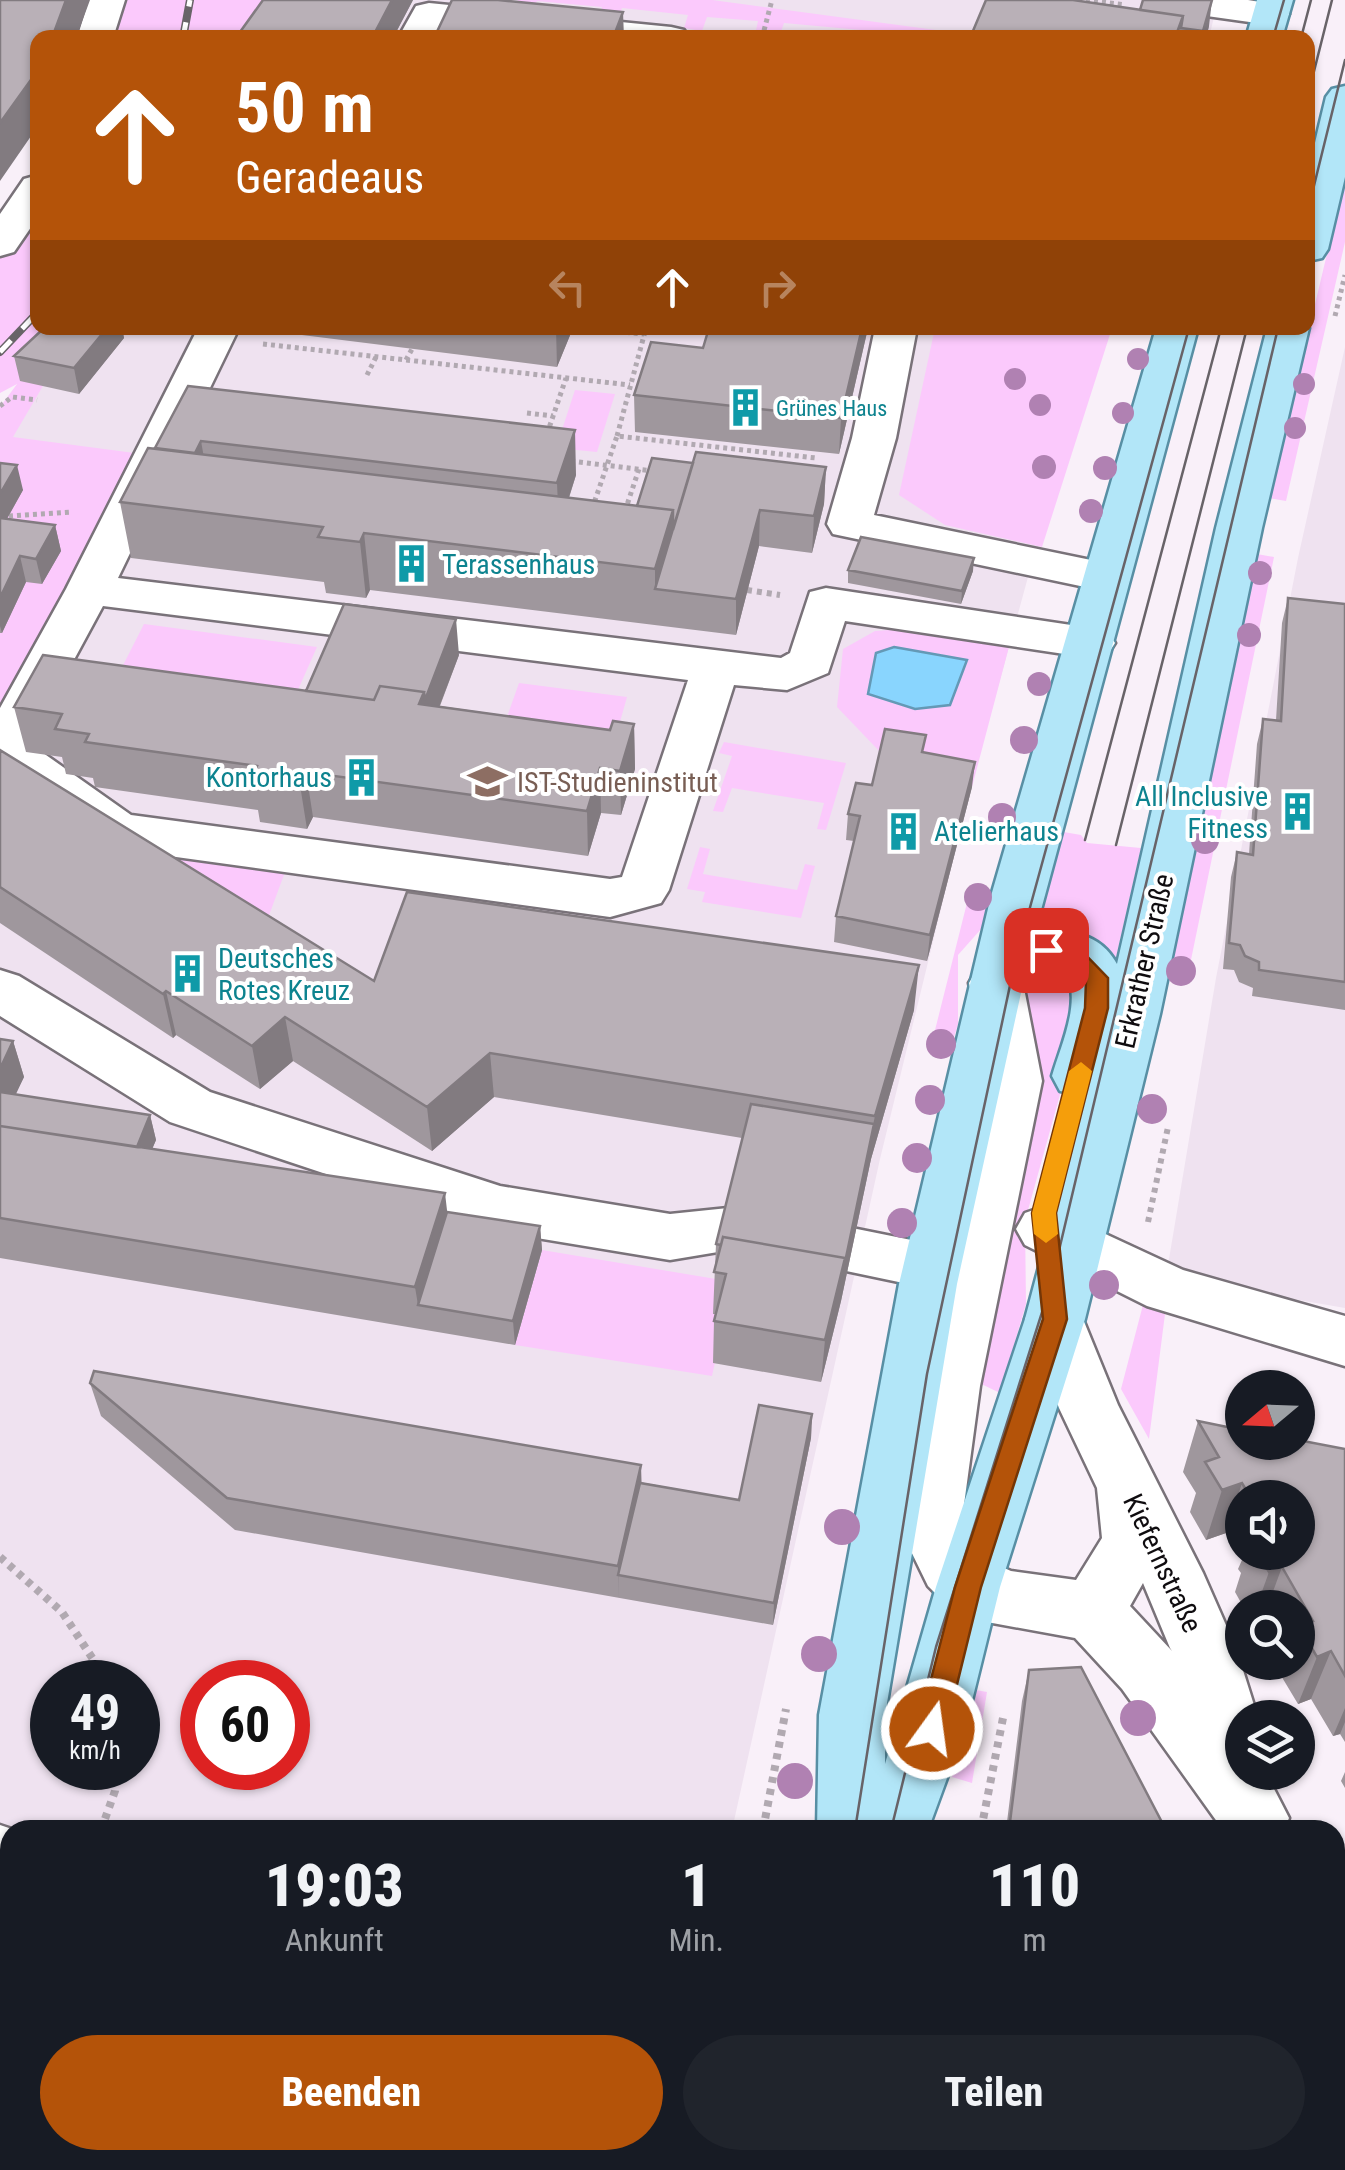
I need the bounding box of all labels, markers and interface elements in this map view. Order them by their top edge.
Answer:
text: 50 m [235,67,374,149]
icon: ahead [70,70,200,200]
text: Geradeaus [235,151,424,204]
icon: left [540,260,595,315]
icon: ahead [645,260,700,315]
icon: right [750,260,805,315]
building icon: Grünes Haus [725,387,767,429]
place label: Grünes Haus [776,396,887,421]
building icon: Terassenhaus [391,543,433,585]
place label: Terassenhaus [442,548,595,581]
building icon: Kontorhaus [341,756,383,798]
place label: Kontorhaus [206,761,332,794]
school or university icon: IST-Studieninstitut [466,761,508,803]
place label: IST-Studieninstitut [517,766,718,799]
place label: All Inclusive Fitness [1135,780,1268,845]
building icon: All Inclusive Fitness [1277,791,1319,833]
building icon: Atelierhaus [883,810,925,852]
place label: Atelierhaus [934,815,1059,848]
street label: Erkrather Straße [1108,871,1181,1052]
pin [1004,908,1089,993]
icon: arrive [1019,923,1074,978]
place label: Deutsches Rotes Kreuz [218,942,350,1007]
building icon: Deutsches Rotes Kreuz [167,953,209,995]
north arrow [1225,1370,1315,1460]
map controls [1225,1370,1315,1790]
button: sound [1225,1480,1315,1570]
street label: Kiefernstraße [1116,1489,1209,1638]
button: search [1225,1590,1315,1680]
speed limit sign: 60 [180,1660,310,1790]
position arrow [880,1677,984,1781]
text: 49 [70,1684,120,1742]
button: layers [1225,1700,1315,1790]
text: km/h [69,1736,121,1765]
text: 19:03 [265,1850,404,1921]
text: 1 [681,1850,711,1921]
text: 110 [989,1850,1080,1921]
text: Ankunft [285,1921,384,1959]
text: Min. [668,1921,724,1959]
text: m [1022,1921,1046,1959]
button: Beenden [40,2035,663,2150]
button: Teilen [683,2035,1305,2150]

